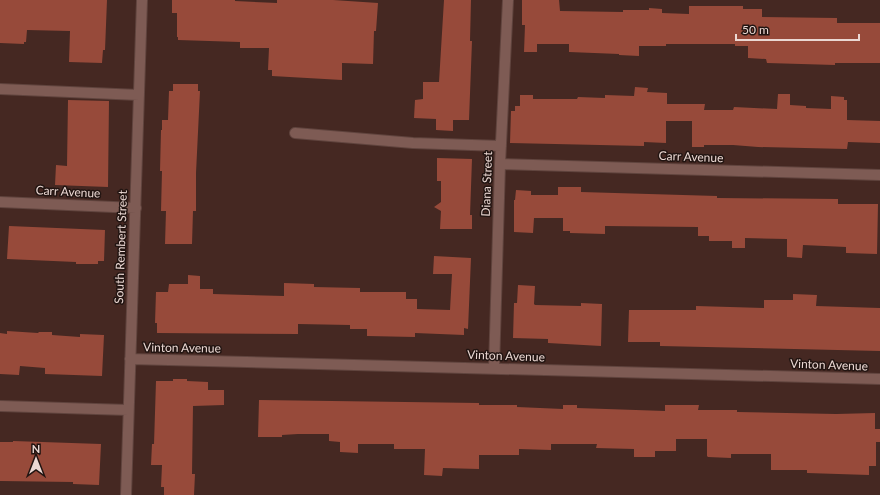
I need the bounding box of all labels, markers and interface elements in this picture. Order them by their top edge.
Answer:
scale bar [736,16,859,42]
text: 50 m [742,22,769,37]
street label: Carr Avenue [658,148,724,165]
street label: Diana Street [478,150,495,217]
street label: Carr Avenue [35,182,101,201]
street label: South Rembert Street [111,189,130,304]
street label: Vinton Avenue [143,339,221,356]
street label: Vinton Avenue [467,347,545,364]
street label: Vinton Avenue [790,356,868,373]
north arrow [16,439,56,479]
text: N [32,442,40,455]

